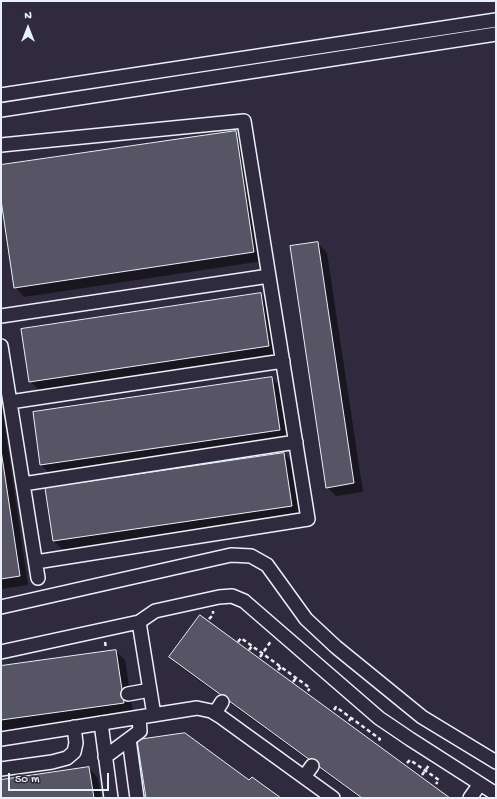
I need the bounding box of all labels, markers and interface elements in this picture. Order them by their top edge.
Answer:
north arrow [8,8,48,48]
text: N [24,10,32,22]
scale bar [10,765,111,791]
text: 50 m [15,773,40,787]

